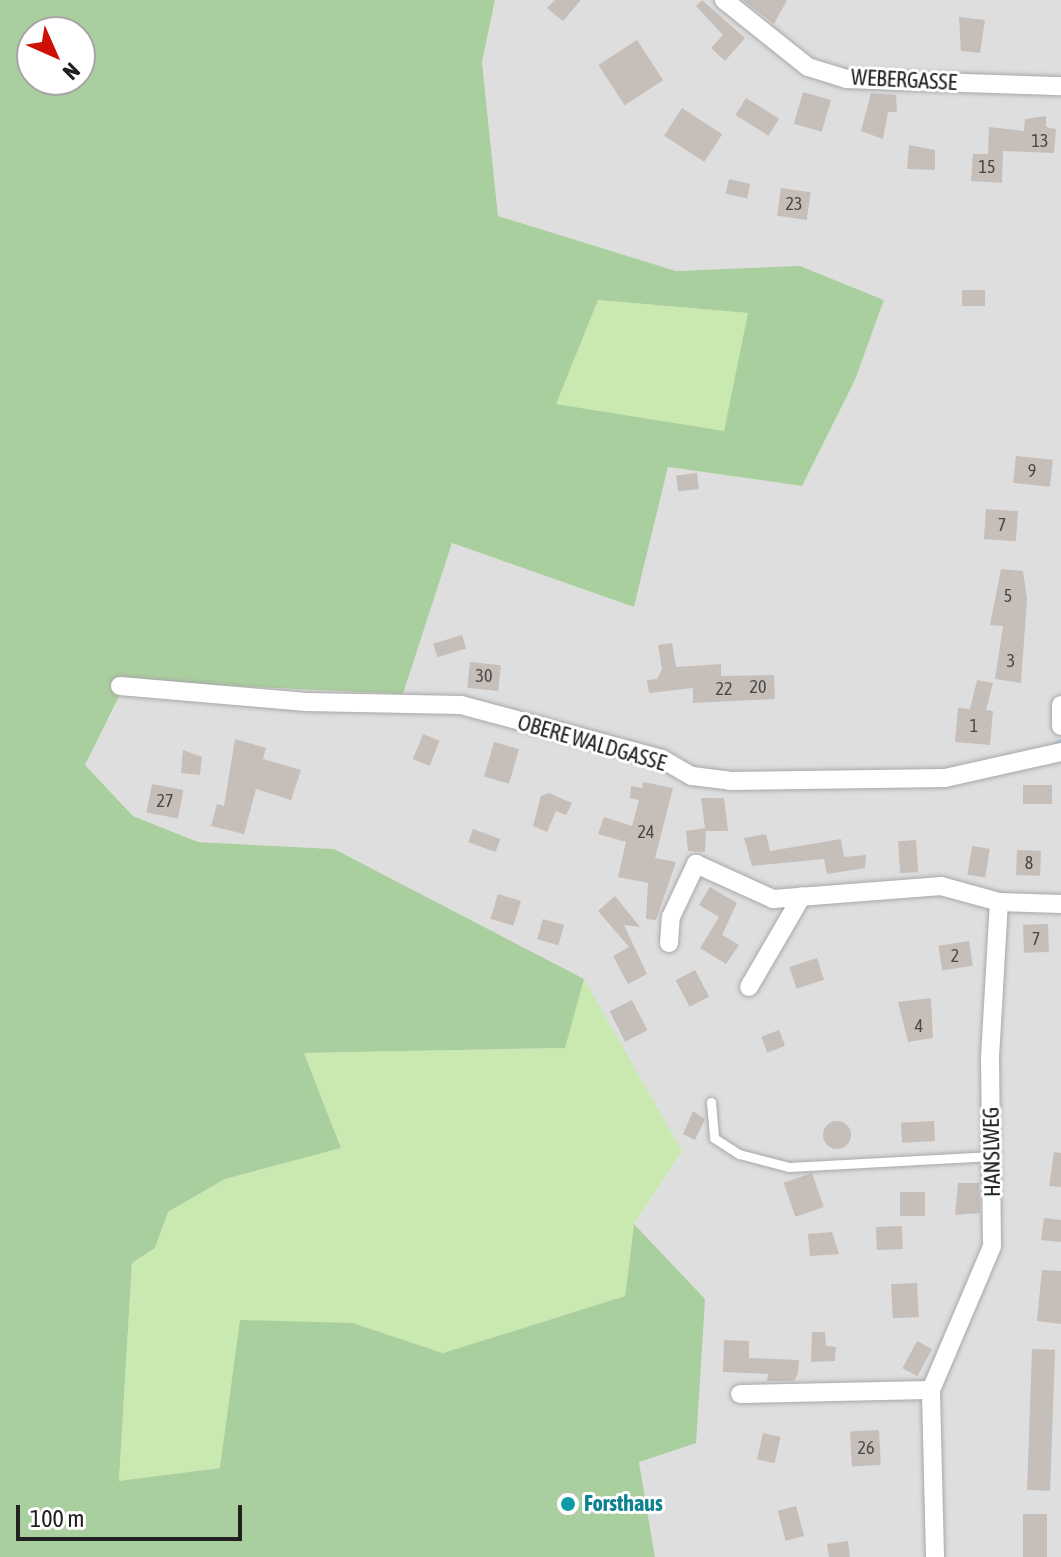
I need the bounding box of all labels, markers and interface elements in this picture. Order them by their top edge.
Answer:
north arrow [16,16,96,96]
text: N [58,58,85,85]
street label: WEBERGASSE [850,64,958,96]
house number: 13 [1032,130,1048,152]
house number: 15 [979,156,995,178]
house number: 23 [786,193,802,215]
house number: 9 [1028,460,1036,482]
house number: 7 [998,514,1006,536]
house number: 5 [1004,585,1012,607]
house number: 3 [1007,650,1015,672]
house number: 30 [476,665,492,687]
house number: 20 [750,676,766,698]
house number: 22 [716,678,732,700]
street label: OBERE WALDGASSE [515,709,669,777]
house number: 1 [970,715,978,737]
house number: 27 [157,790,173,812]
house number: 24 [638,821,654,843]
house number: 8 [1025,852,1033,874]
house number: 7 [1032,928,1040,950]
house number: 2 [951,945,959,967]
house number: 4 [915,1015,923,1037]
street label: HANSLWEG [978,1107,1006,1197]
house number: 26 [858,1437,874,1459]
scale bar [20,1489,246,1539]
place label: Forsthaus [584,1491,663,1517]
marker: Forsthaus [559,1495,577,1513]
text: 100 m [30,1505,84,1532]

